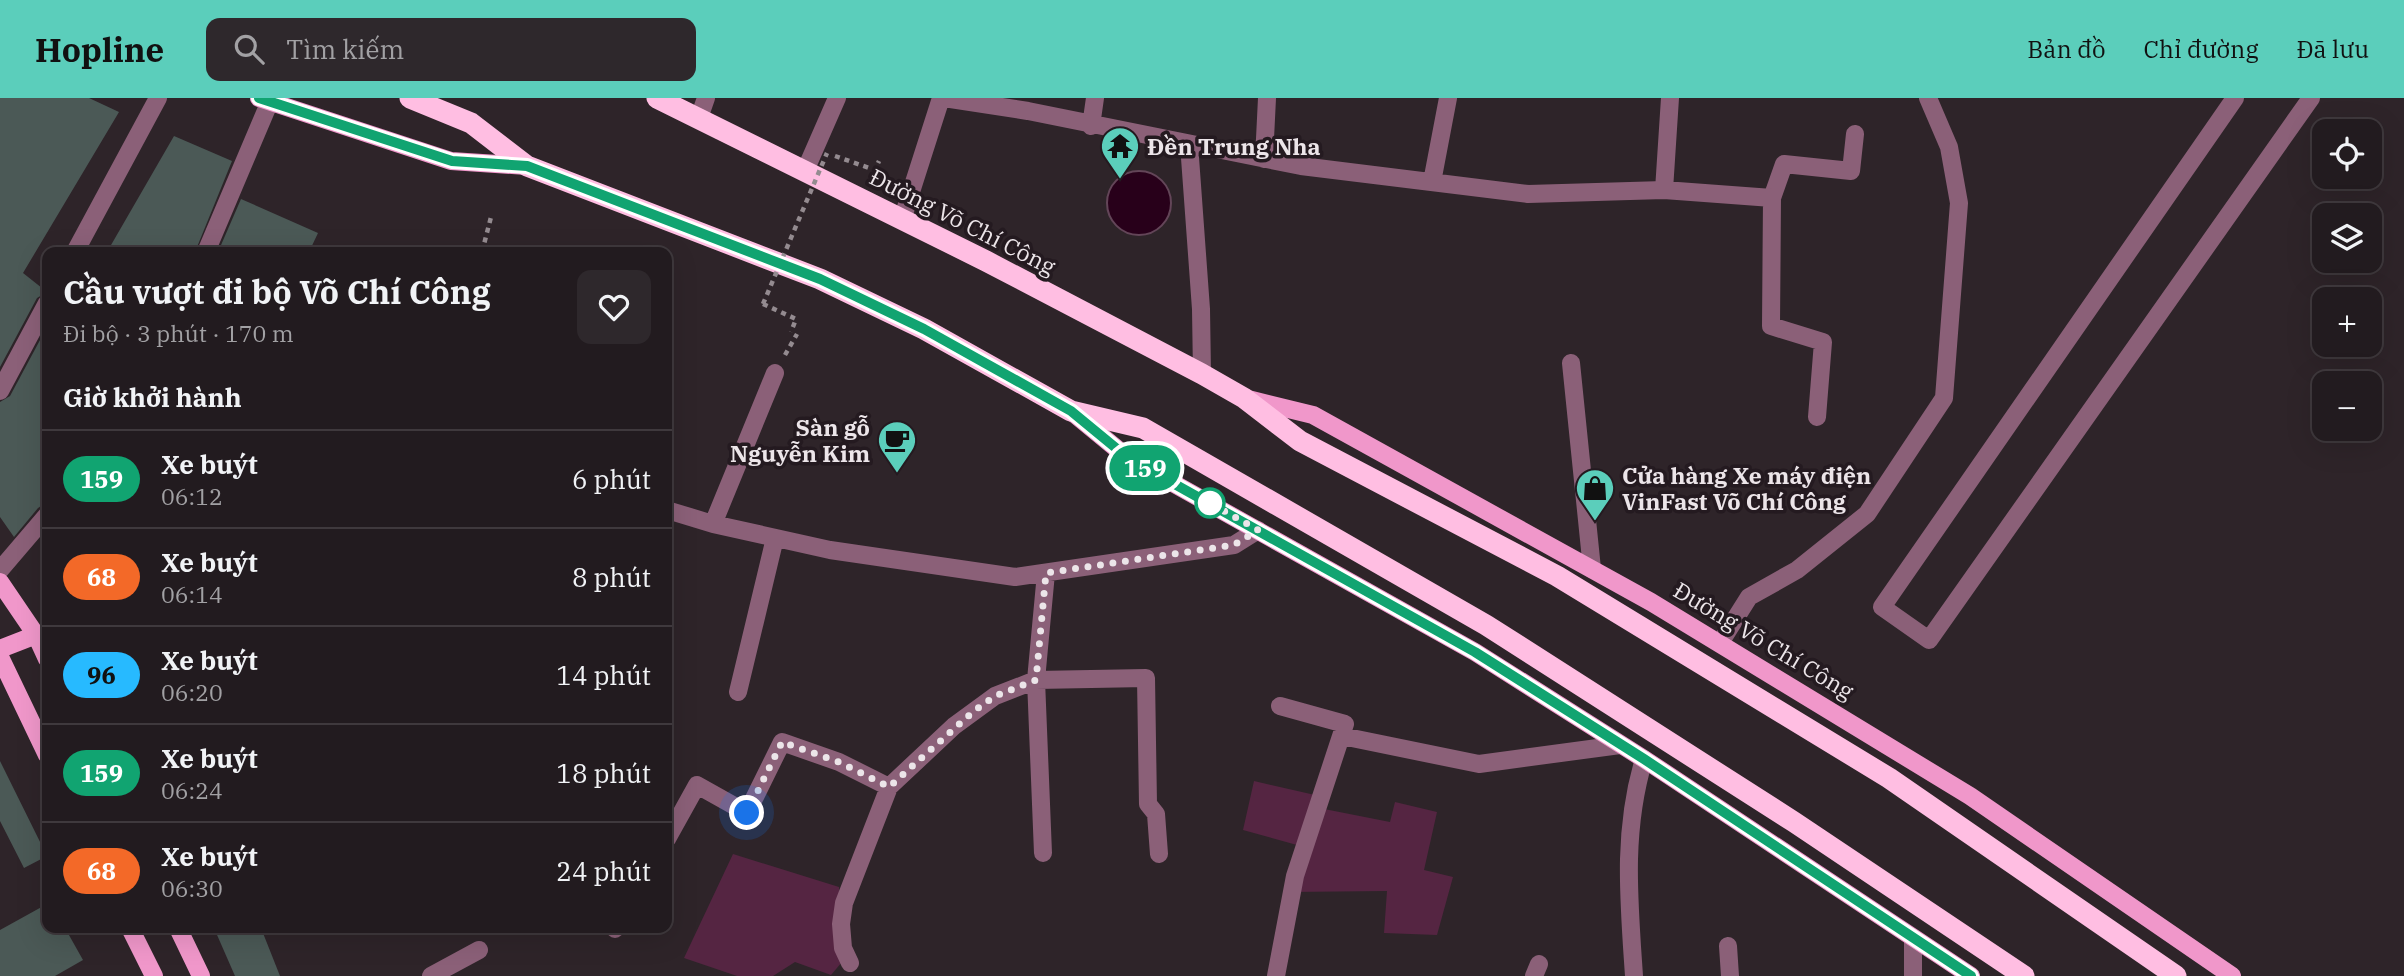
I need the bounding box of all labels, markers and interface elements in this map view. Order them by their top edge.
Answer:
search box [206,18,696,81]
text: Hopline [35,28,164,71]
icon: search [230,30,268,68]
text: Tìm kiếm [286,32,404,66]
text: Bản đồ [2027,33,2105,65]
text: Chỉ đường [2143,33,2258,65]
text: Đã lưu [2296,33,2369,65]
map controls [2312,119,2382,441]
button: locate [2312,119,2382,189]
temple icon: Đền Trung Nha [1099,125,1141,180]
place label: Đền Trung Nha [1147,131,1321,161]
street label: Đường Võ Chí Công [865,161,1062,281]
button: layers [2312,203,2382,273]
text: Cầu vượt đi bộ Võ Chí Công [63,270,491,313]
button: heart [577,270,651,344]
button: + [2312,287,2382,357]
text: Đi bộ · 3 phút · 170 m [63,318,294,348]
button: − [2312,371,2382,441]
text: Giờ khởi hành [63,380,242,414]
place label: Sàn gỗ Nguyễn Kim [730,412,870,468]
cafe icon: Sàn gỗ Nguyễn Kim [876,419,918,474]
line badge: 159 [1105,445,1185,491]
text: Xe buýt [161,447,258,481]
text: 159 [1123,452,1167,484]
place label: Cửa hàng Xe máy điện VinFast Võ Chí Công [1622,460,1871,516]
text: 6 phút [572,462,651,496]
text: 159 [80,463,123,495]
shop icon: Cửa hàng Xe máy điện VinFast Võ Chí Công [1574,467,1616,522]
text: 06:12 [161,481,223,511]
unlabelled marker [1195,488,1225,518]
text: Xe buýt [161,545,258,579]
text: 8 phút [572,560,651,594]
text: 68 [87,561,116,593]
street label: Đường Võ Chí Công [1668,574,1860,706]
text: 06:14 [161,579,223,609]
text: Xe buýt [161,643,258,677]
text: 14 phút [556,658,651,692]
text: 96 [87,659,116,691]
text: 06:20 [161,677,223,707]
text: Xe buýt [161,741,258,775]
text: 18 phút [556,756,651,790]
text: 159 [80,757,123,789]
text: 06:24 [161,775,223,805]
your location [729,795,764,830]
text: Xe buýt [161,839,258,873]
text: 24 phút [556,854,651,888]
text: 68 [87,855,116,887]
text: 06:30 [161,873,223,903]

